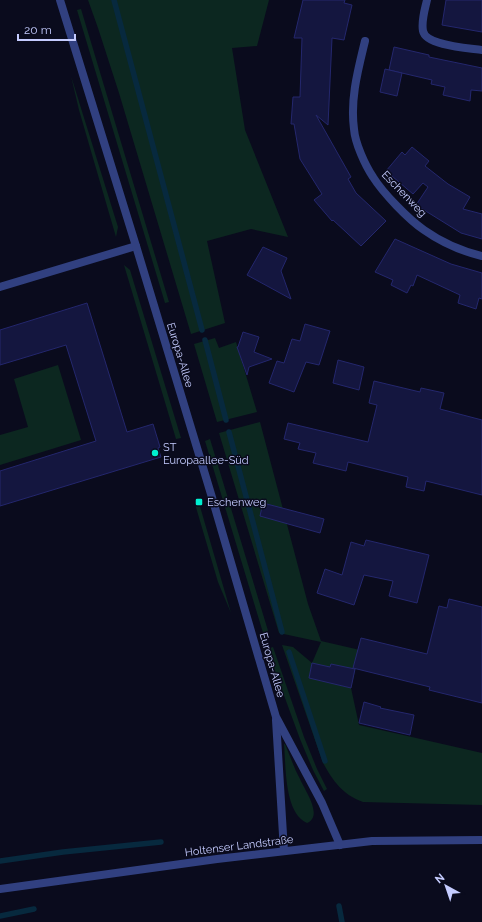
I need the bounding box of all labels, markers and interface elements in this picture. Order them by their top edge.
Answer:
scale bar [18,16,75,42]
text: 20 m [24,23,52,37]
street label: Eschenweg [379,168,429,220]
street label: Europa-Allee [164,321,196,389]
place label: ST Europaallee-Süd [163,441,249,467]
marker: ST Europaallee-Süd [150,448,160,458]
place label: Eschenweg [207,496,266,509]
marker: Eschenweg [194,497,204,507]
street label: Europa-Allee [257,631,288,700]
street label: Holtenser Landstraße [184,833,295,859]
north arrow [426,866,466,906]
text: N [432,871,447,886]

